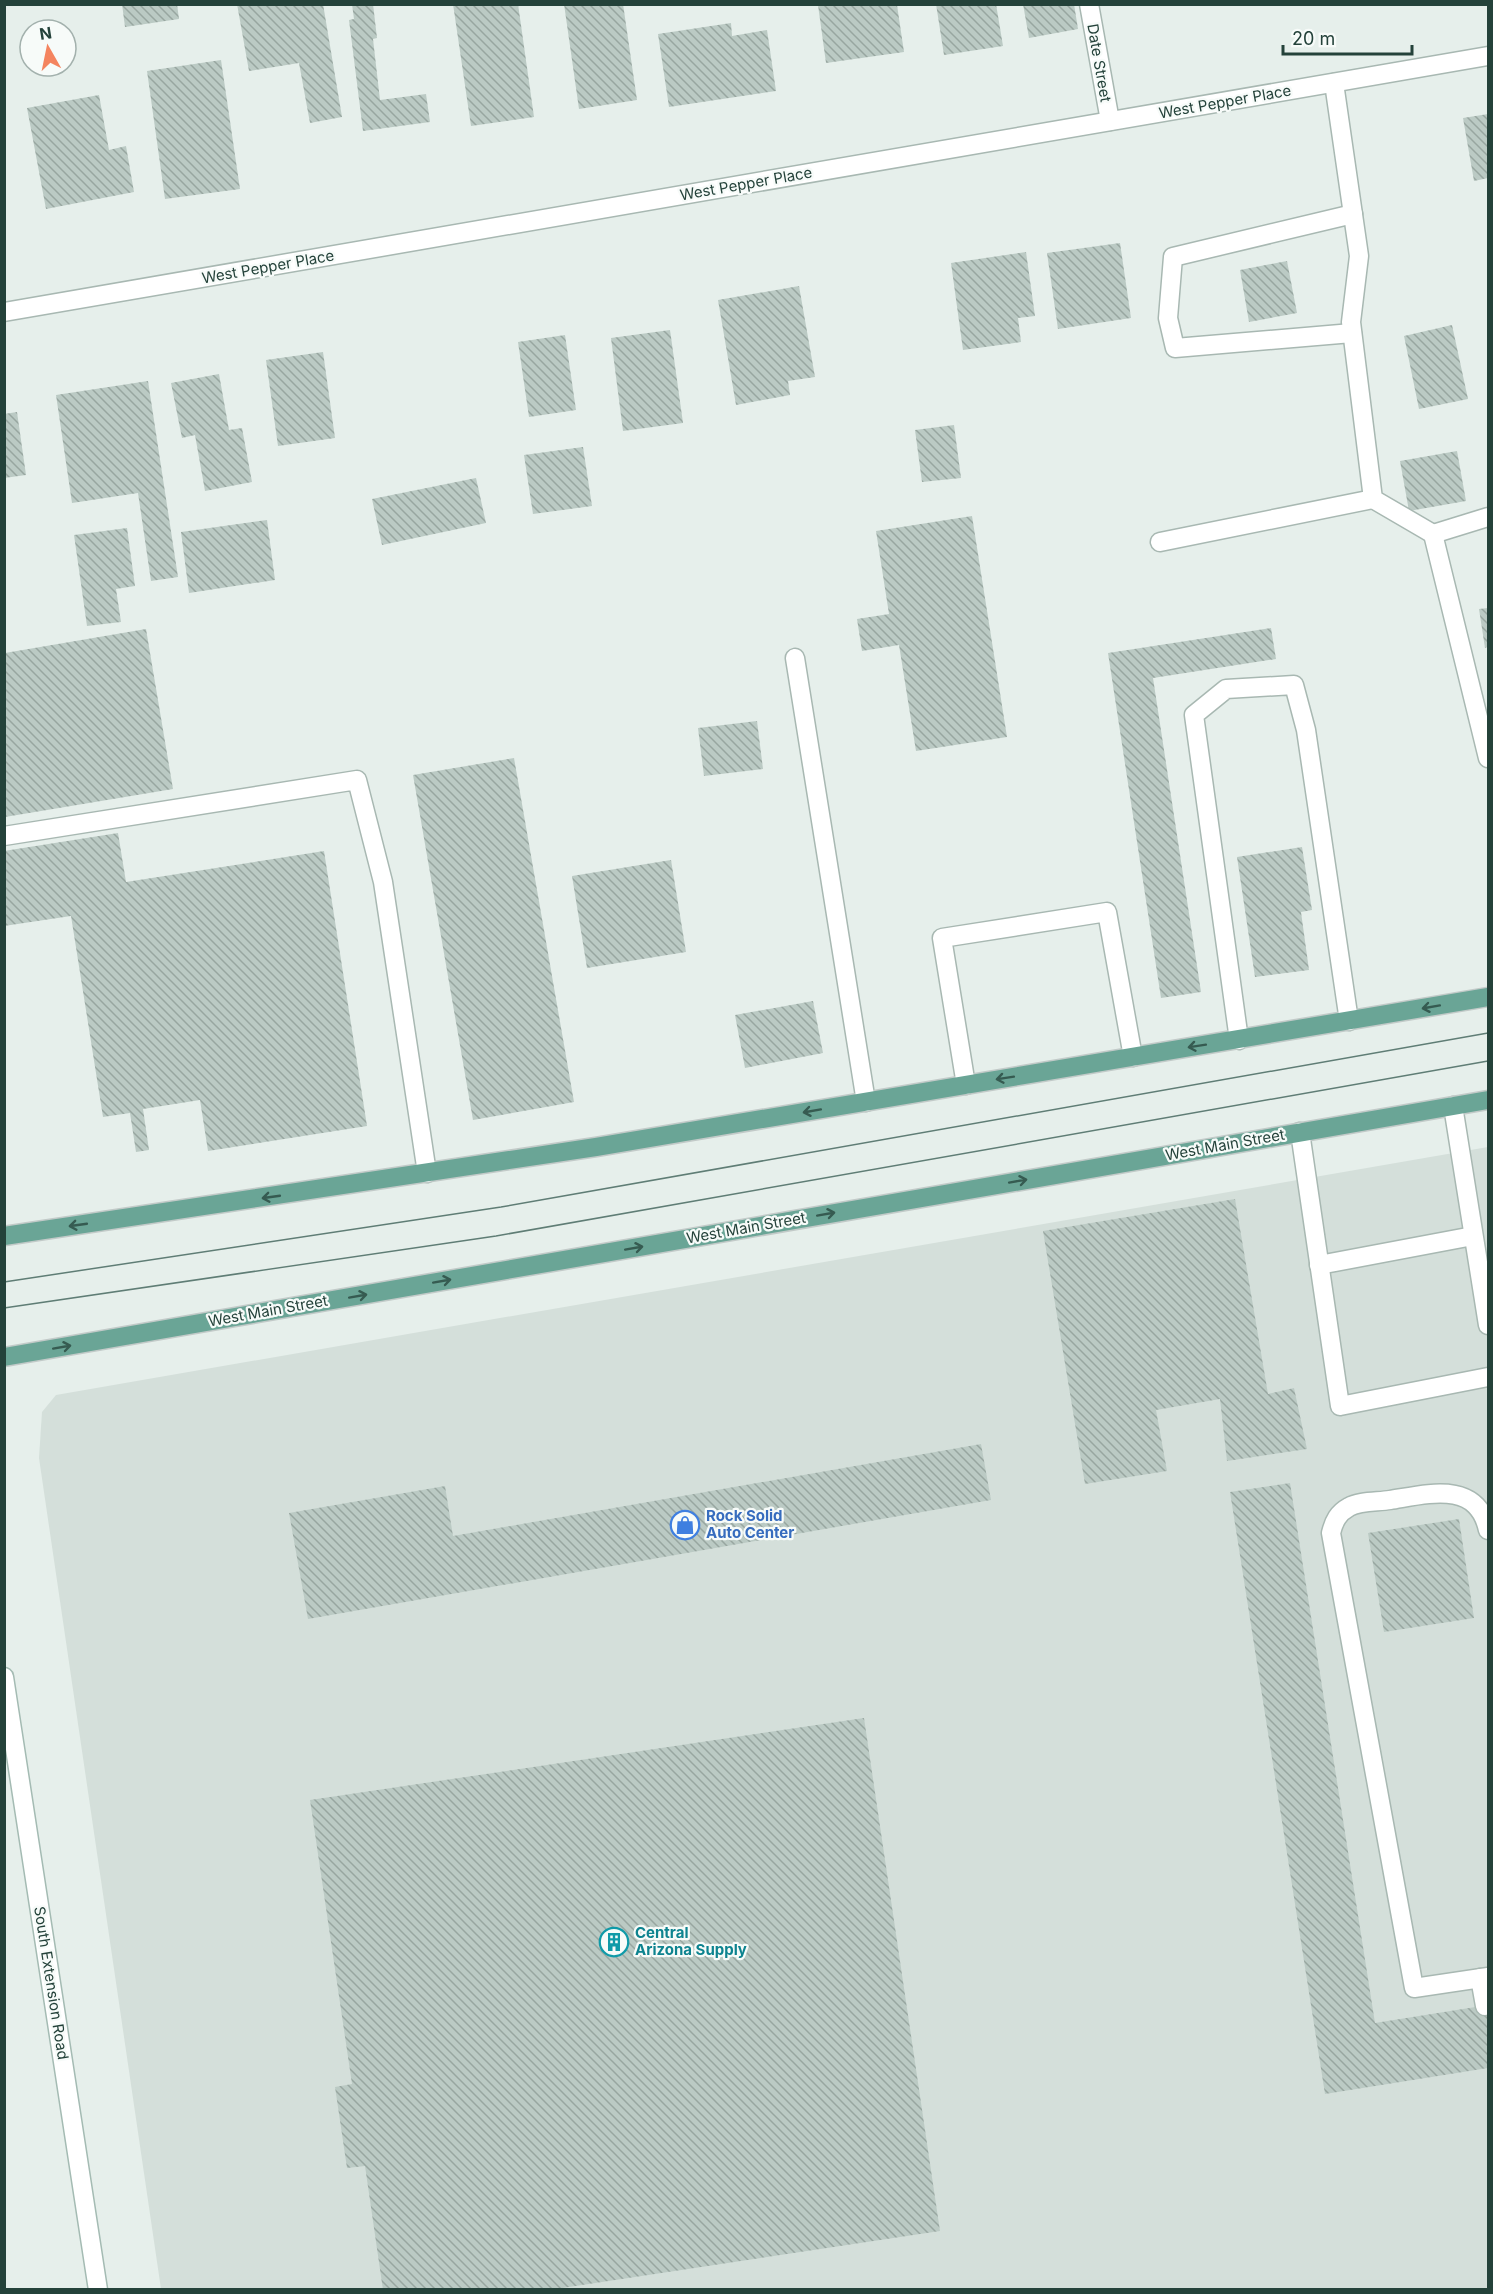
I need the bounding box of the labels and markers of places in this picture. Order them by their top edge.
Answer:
place label: Rock Solid Auto Center [706,1506,794,1542]
shop icon: Rock Solid Auto Center [669,1509,701,1541]
place label: Central Arizona Supply [635,1923,747,1959]
building icon: Central Arizona Supply [598,1926,630,1958]

